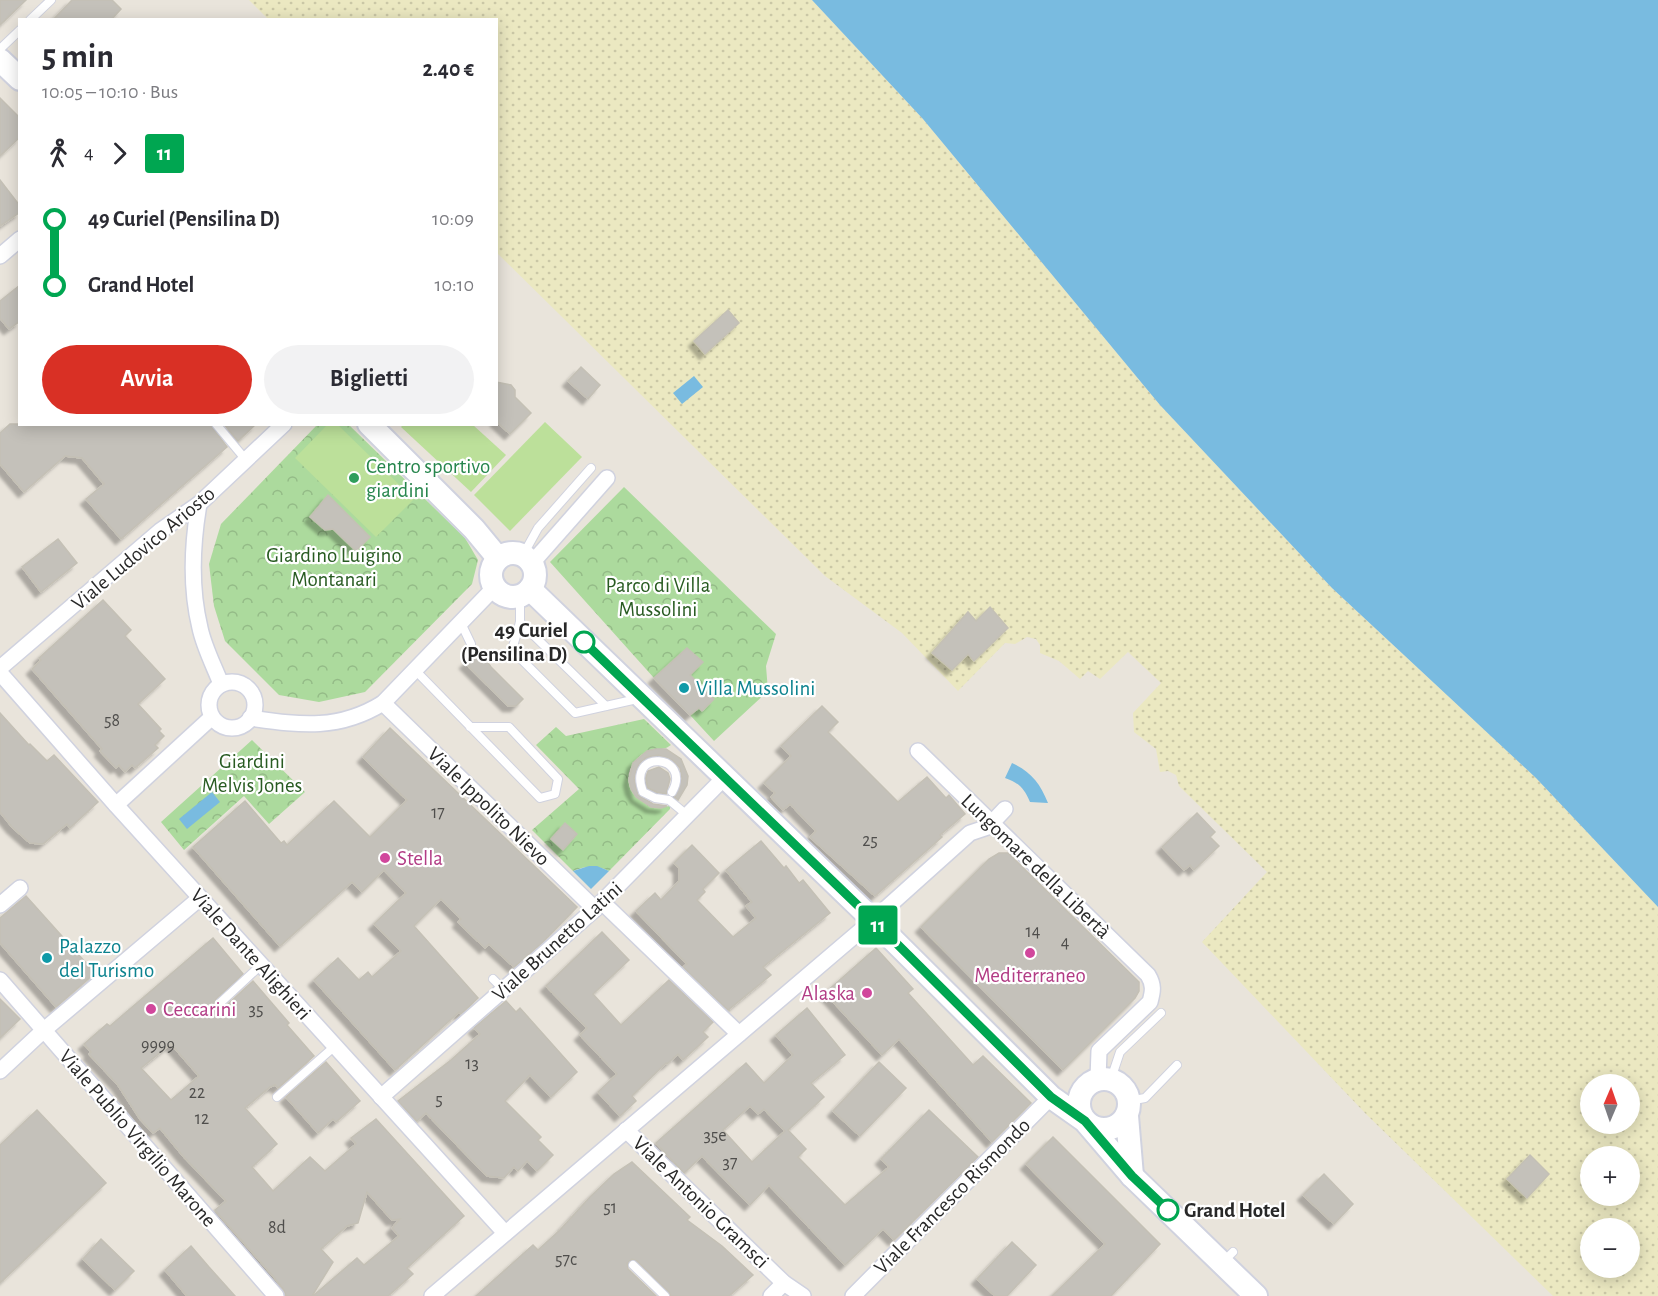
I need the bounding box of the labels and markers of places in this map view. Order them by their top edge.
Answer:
place label: Centro sportivo giardini [366,456,490,501]
marker: Centro sportivo giardini [347,471,361,485]
place label: 49 Curiel (Pensilina D) [461,620,568,665]
marker: 49 Curiel (Pensilina D) [573,631,595,653]
place label: Villa Mussolini [696,678,815,699]
marker: Villa Mussolini [677,681,691,695]
place label: Stella [397,848,443,869]
marker: Stella [378,851,392,865]
place label: Palazzo del Turismo [59,936,154,981]
marker: Mediterraneo [1023,946,1037,960]
marker: Palazzo del Turismo [40,951,54,965]
place label: Mediterraneo [974,965,1086,986]
place label: Alaska [801,983,855,1004]
marker: Alaska [860,986,874,1000]
place label: Ceccarini [163,999,236,1020]
marker: Ceccarini [144,1002,158,1016]
marker: Grand Hotel [1157,1199,1179,1221]
place label: Grand Hotel [1184,1200,1285,1221]

